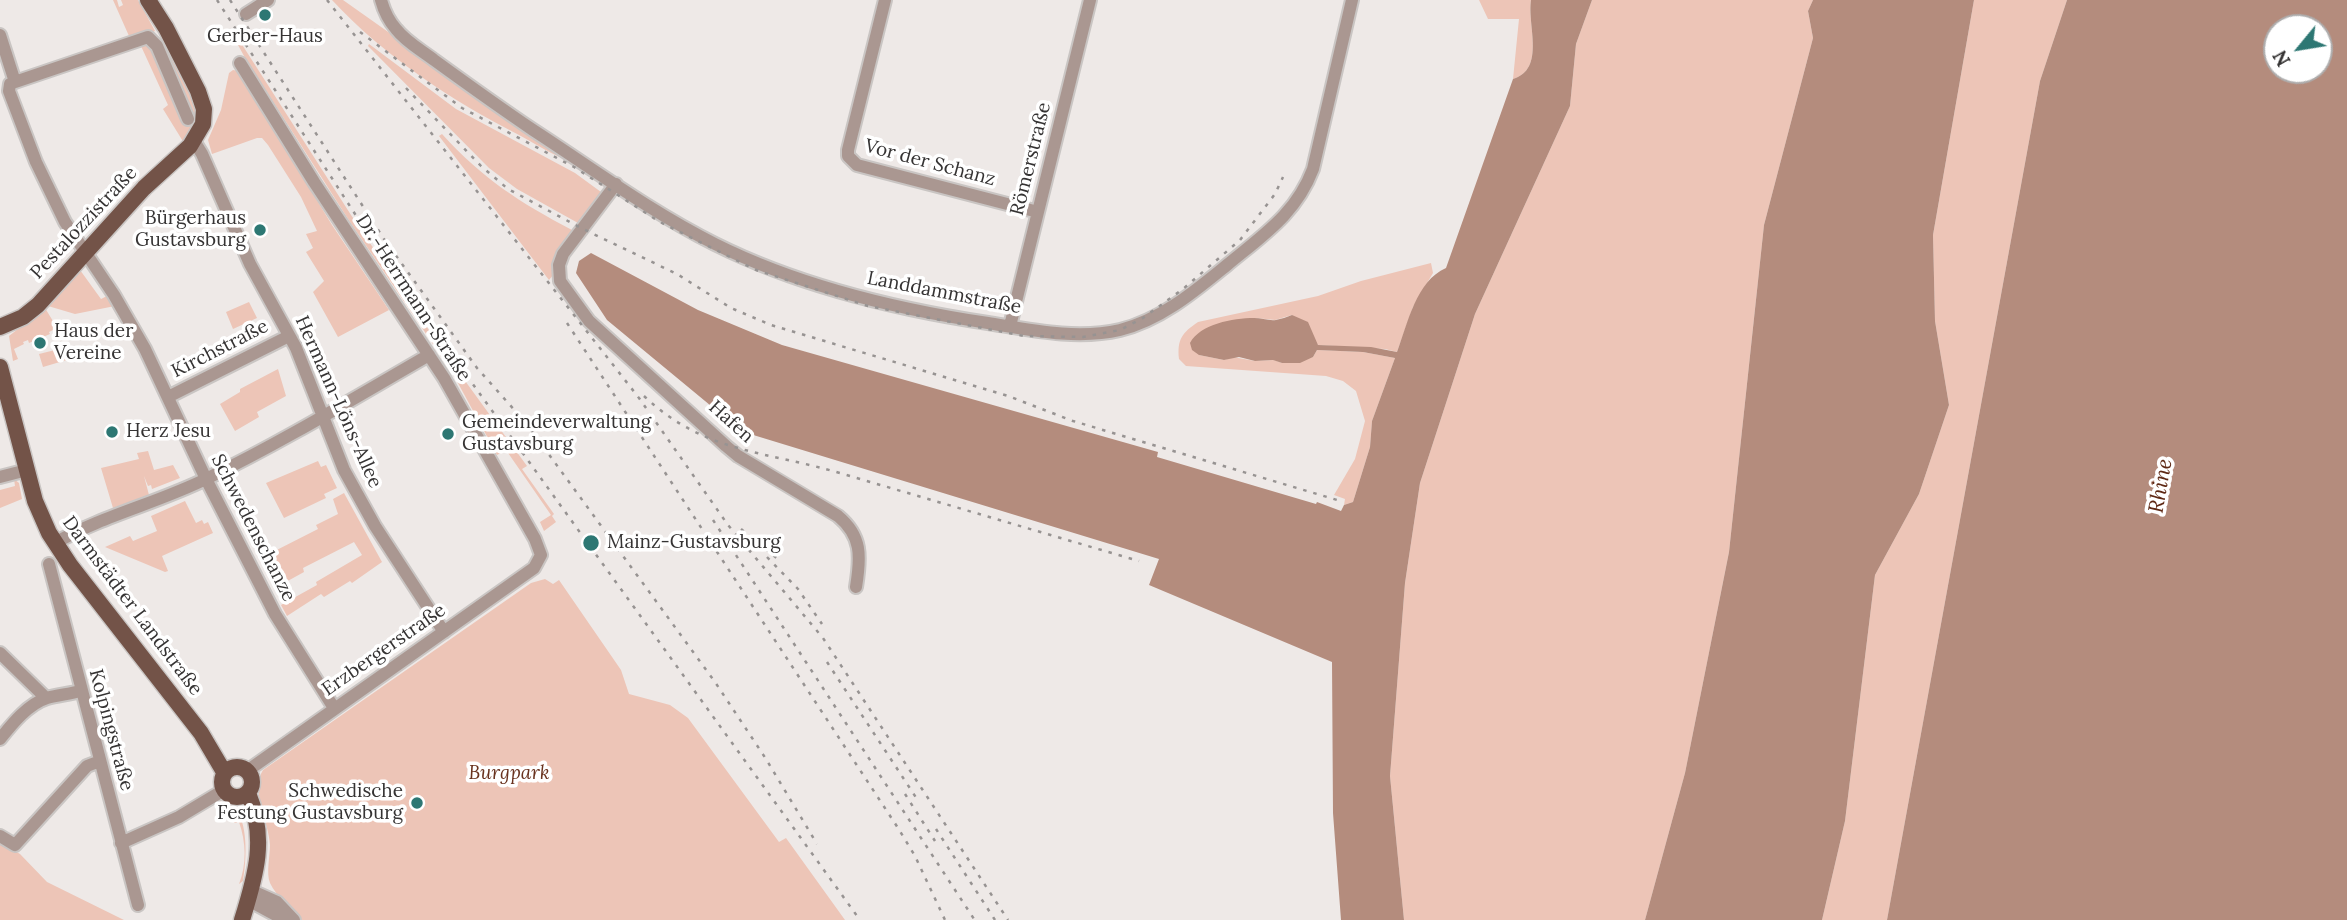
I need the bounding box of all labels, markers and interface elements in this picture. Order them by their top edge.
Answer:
marker: Gerber-Haus [257,7,273,23]
north arrow [2263,14,2333,84]
place label: Gerber-Haus [207,26,323,48]
text: N [2267,46,2296,71]
street label: Römerstraße [1006,100,1056,218]
street label: Vor der Schanz [862,135,998,191]
street label: Pestalozzistraße [26,162,142,284]
place label: Bürgerhaus Gustavsburg [135,208,246,252]
street label: Dr.-Herrmann-Straße [350,210,476,386]
marker: Bürgerhaus Gustavsburg [252,222,268,238]
street label: Landdammstraße [865,267,1023,319]
street label: Hermann-Löns-Allee [290,312,386,492]
street label: Kirchstraße [168,315,272,383]
place label: Haus der Vereine [54,321,133,365]
marker: Haus der Vereine [32,335,48,351]
street label: Hafen [704,396,758,448]
place label: Gemeindeverwaltung Gustavsburg [462,412,651,456]
place label: Herz Jesu [126,421,211,443]
marker: Herz Jesu [104,424,120,440]
marker: Gemeindeverwaltung Gustavsburg [440,426,456,442]
street label: Schwedenschanze [206,451,300,605]
water label: Rhine [2144,457,2178,515]
street label: Darmstädter Landstraße [57,512,207,700]
place label: Mainz-Gustavsburg [607,532,781,554]
marker: Mainz-Gustavsburg [581,533,601,553]
street label: Erzbergerstraße [318,599,450,701]
street label: Kolpingstraße [84,667,138,793]
park label: Burgpark [468,763,550,785]
place label: Schwedische Festung Gustavsburg [217,781,403,825]
marker: Schwedische Festung Gustavsburg [409,795,425,811]

